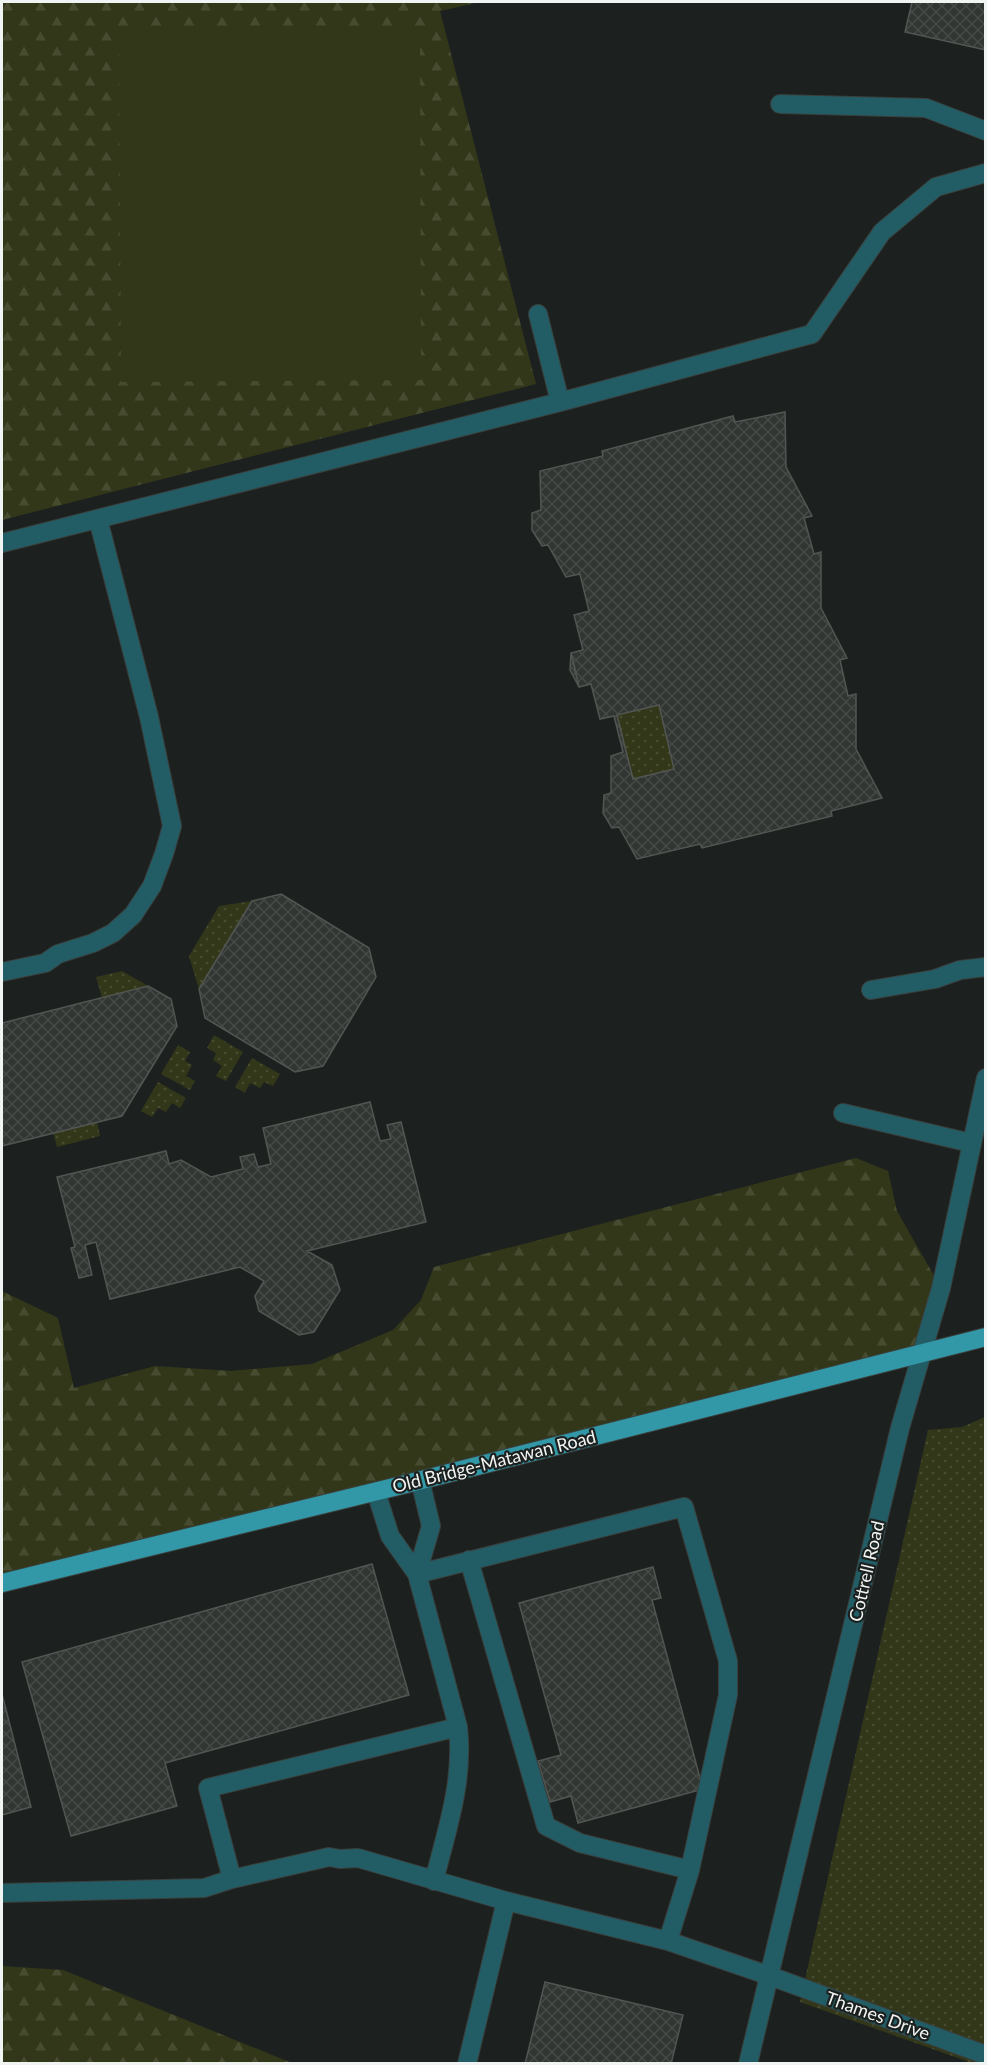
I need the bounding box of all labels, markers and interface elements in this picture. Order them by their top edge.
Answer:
street label: Old Bridge-Matawan Road [390,1425,598,1497]
street label: Cottrell Road [844,1518,888,1624]
street label: Thames Drive [823,1986,933,2044]

